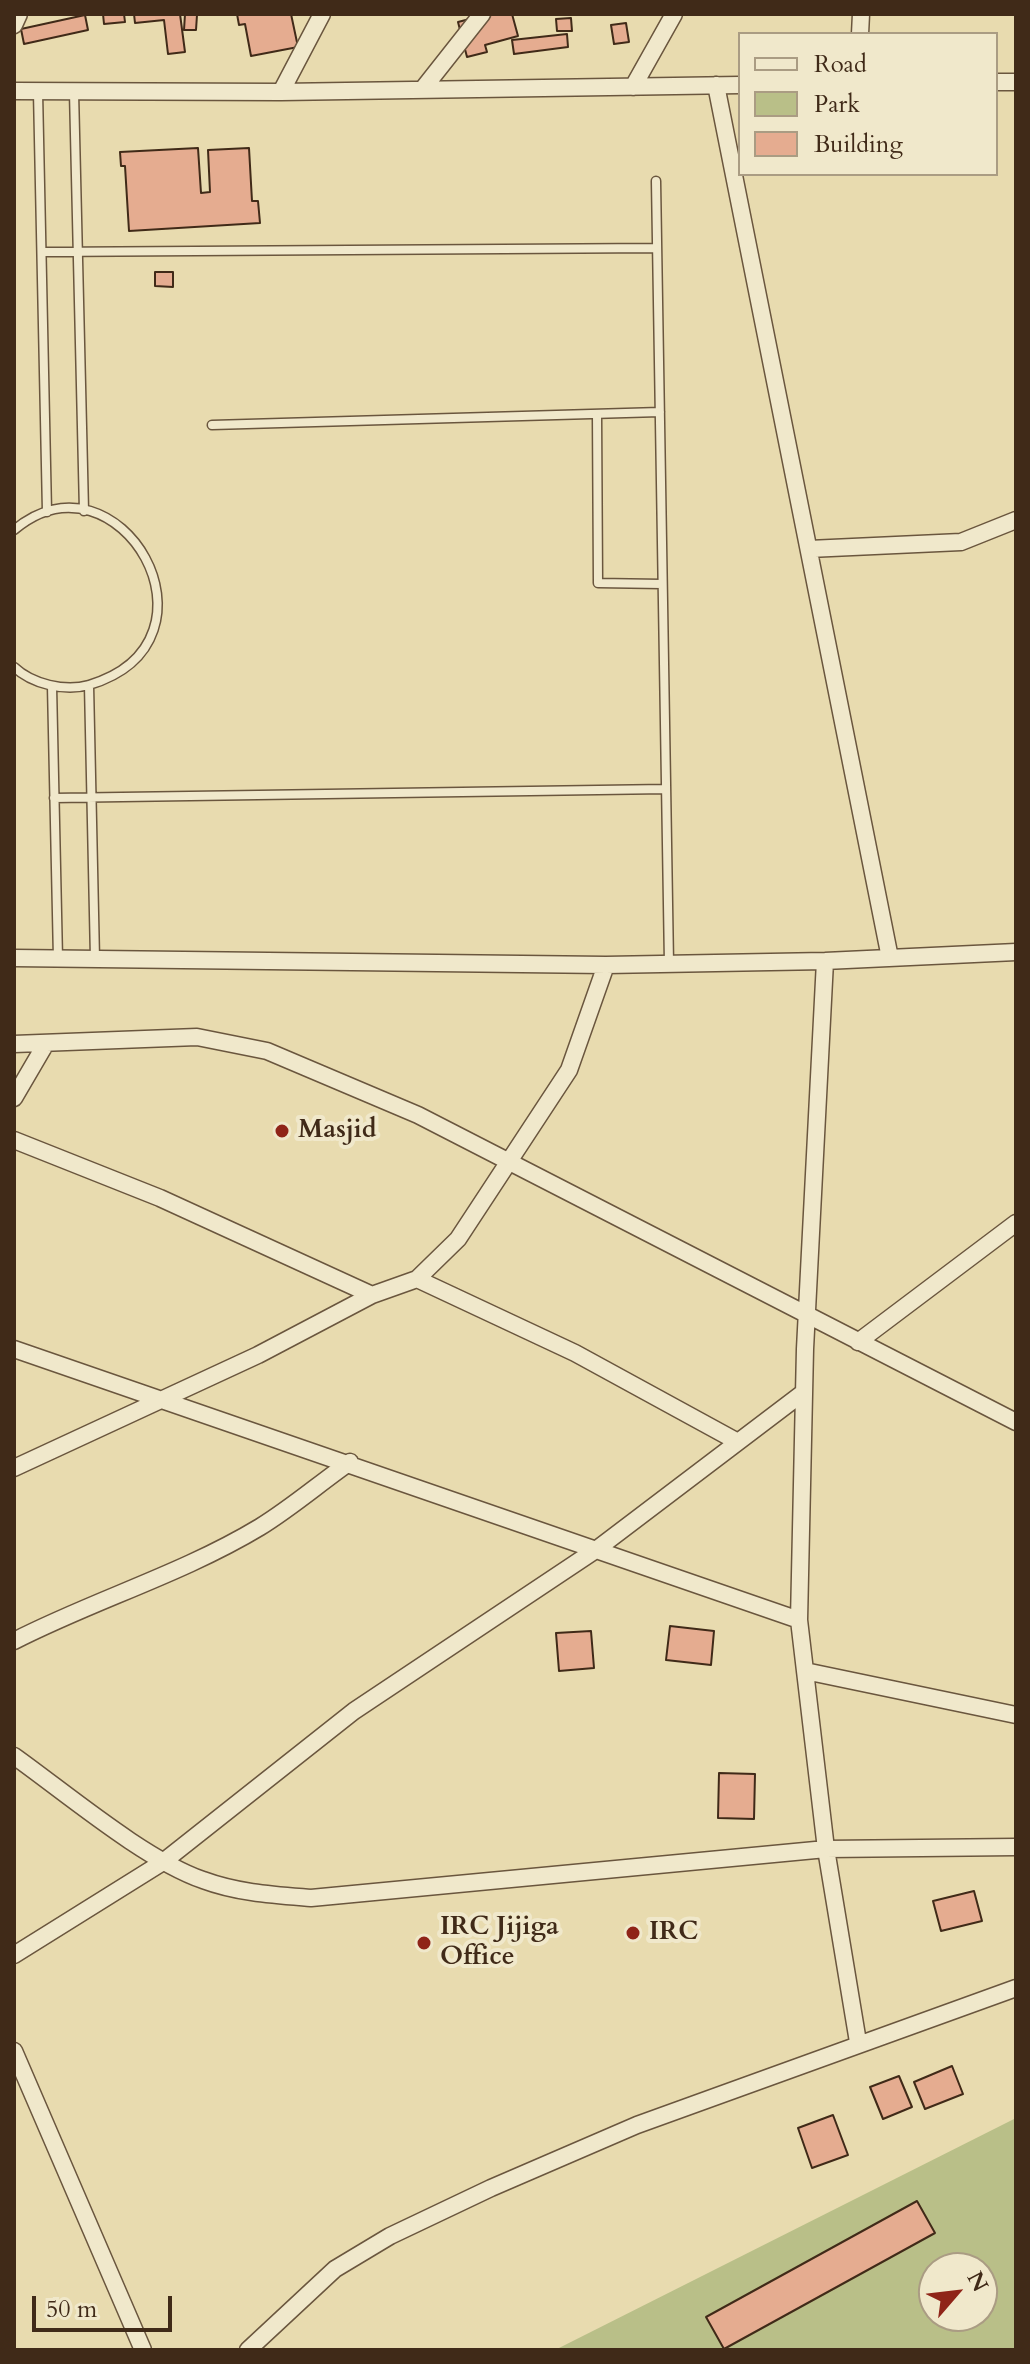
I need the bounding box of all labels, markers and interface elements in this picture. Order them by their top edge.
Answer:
legend [738,32,998,176]
text: Road [814,48,867,81]
text: Park [814,88,860,121]
text: Building [814,128,903,161]
place label: Masjid [298,1115,377,1147]
marker: Masjid [273,1122,291,1140]
place label: IRC Jijiga Office [440,1912,559,1974]
place label: IRC [649,1917,698,1949]
marker: IRC [624,1924,642,1942]
marker: IRC Jijiga Office [415,1934,433,1952]
north arrow [918,2252,998,2332]
text: N [960,2266,995,2297]
scale bar [36,2280,176,2330]
text: 50 m [46,2293,97,2326]

